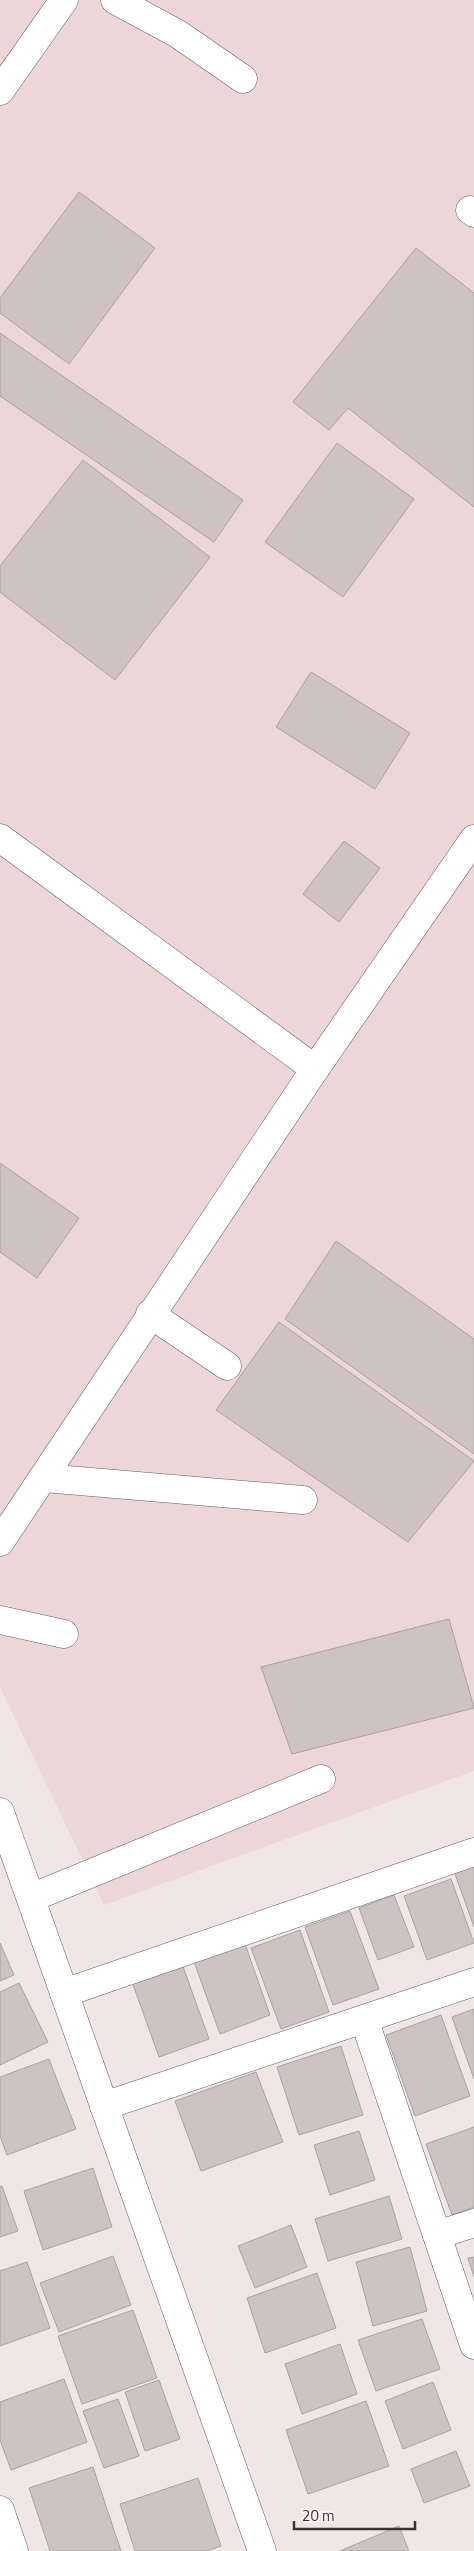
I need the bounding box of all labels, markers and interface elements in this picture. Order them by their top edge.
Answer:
scale bar [294,2498,415,2530]
text: 20 m [302,2504,335,2527]

